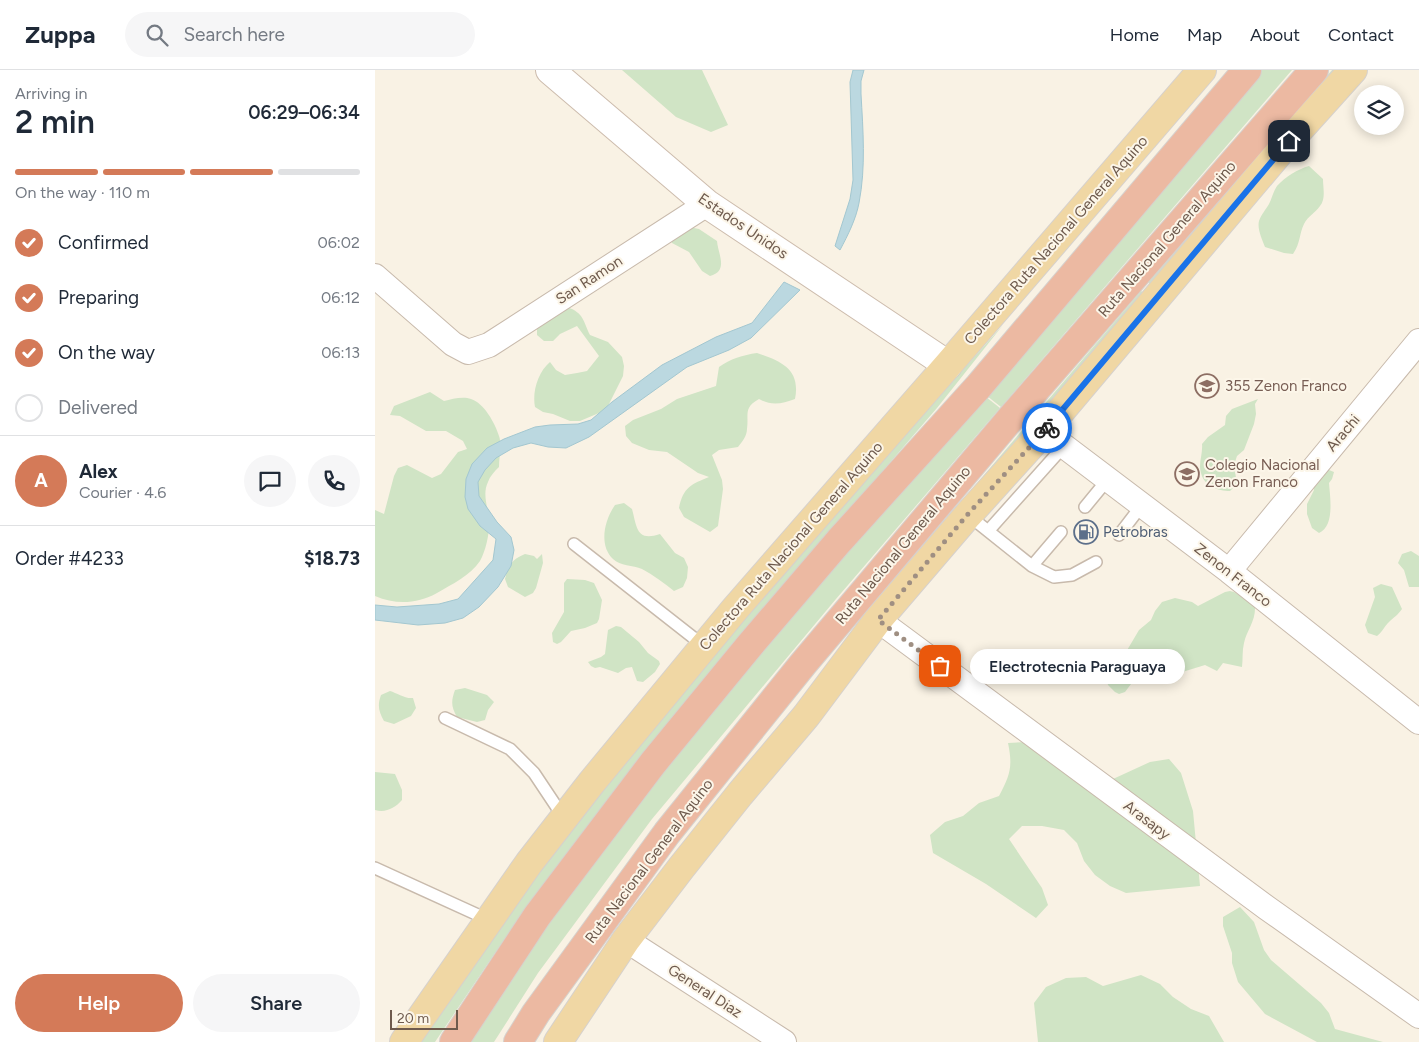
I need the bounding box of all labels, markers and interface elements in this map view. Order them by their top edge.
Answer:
search box [125,12,475,57]
text: Zuppa [25,20,95,49]
icon: search [143,21,171,49]
text: Search here [183,23,285,46]
text: Home [1110,24,1159,46]
text: Map [1187,24,1222,46]
text: About [1250,24,1300,46]
text: Contact [1328,24,1394,46]
text: Arriving in [15,84,87,103]
map controls [1354,85,1404,135]
button: layers [1354,85,1404,135]
text: 06:29–06:34 [248,101,360,124]
text: 2 min [15,103,95,141]
pin [1268,120,1310,162]
icon: home [1275,127,1303,155]
street label: Colectora Ruta Nacional General Aquino [960,132,1152,348]
street label: Ruta Nacional General Aquino [1094,157,1240,321]
text: On the way · 110 m [15,183,150,202]
street label: Estados Unidos [695,189,791,263]
icon: check [15,229,43,257]
text: Confirmed [58,231,149,254]
text: 06:02 [317,233,360,252]
street label: San Ramon [552,252,626,308]
icon: check [15,284,43,312]
text: Preparing [58,286,139,309]
text: 06:12 [321,288,360,307]
icon: check [15,339,43,367]
text: On the way [58,341,155,364]
text: 06:13 [321,343,360,362]
school or university icon: 355 Zenon Franco [1194,373,1220,399]
place label: 355 Zenon Franco [1225,377,1347,395]
text: Delivered [58,396,138,419]
courier [1022,403,1072,453]
street label: Arachi [1322,411,1364,455]
icon: bike [1033,414,1061,442]
street label: Colectora Ruta Nacional General Aquino [695,438,887,654]
button: chat [244,455,296,507]
button: phone [308,455,360,507]
place label: Colegio Nacional Zenon Franco [1205,456,1320,491]
text: Alex [79,460,118,483]
school or university icon: Colegio Nacional Zenon Franco [1174,461,1200,487]
street label: Ruta Nacional General Aquino [832,462,975,628]
text: A [34,469,48,492]
text: Courier · 4.6 [79,483,166,502]
fuel station icon: Petrobras [1073,519,1099,545]
place label: Petrobras [1103,523,1168,541]
street label: Zenon Franco [1191,539,1275,611]
text: Order #4233 [15,547,124,570]
text: $18.73 [304,547,360,570]
pin [919,645,961,687]
callout: Electrotecnia Paraguaya [970,648,1185,684]
icon: bag [926,652,954,680]
text: Electrotecnia Paraguaya [989,657,1166,676]
street label: Ruta Nacional General Aquino [581,775,717,947]
street label: Arasapy [1120,797,1174,844]
street label: General Diaz [665,960,745,1022]
button: Help [15,974,183,1032]
button: Share [193,974,360,1032]
scale bar [390,1007,457,1030]
text: 20 m [397,1010,429,1027]

